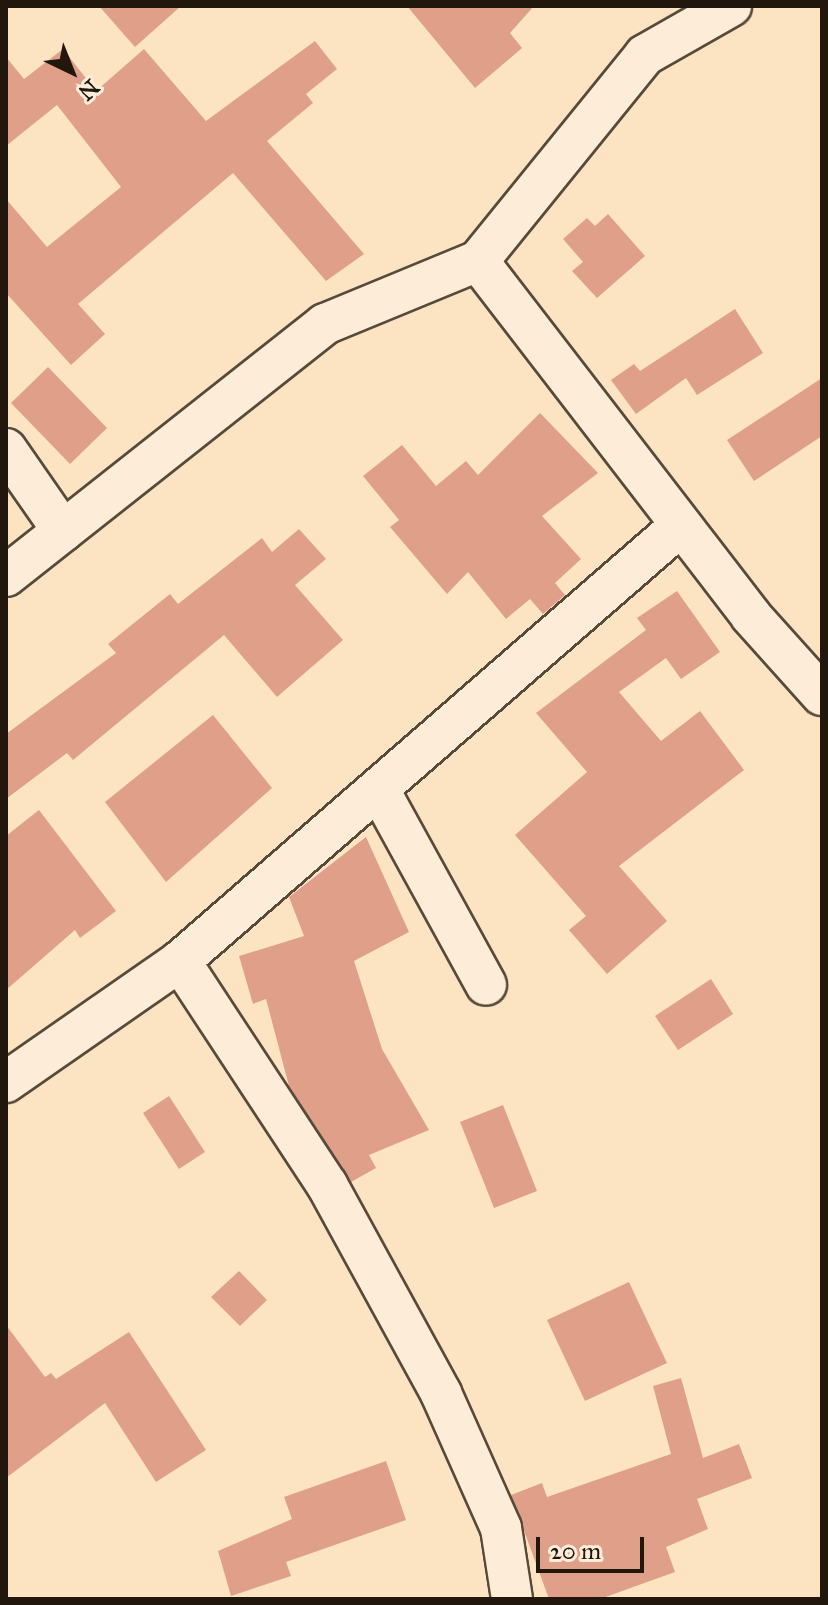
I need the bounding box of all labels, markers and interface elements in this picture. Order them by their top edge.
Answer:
north arrow [32,32,112,112]
text: N [73,74,105,106]
scale bar [540,1521,648,1571]
text: 20 m [550,1536,601,1566]

